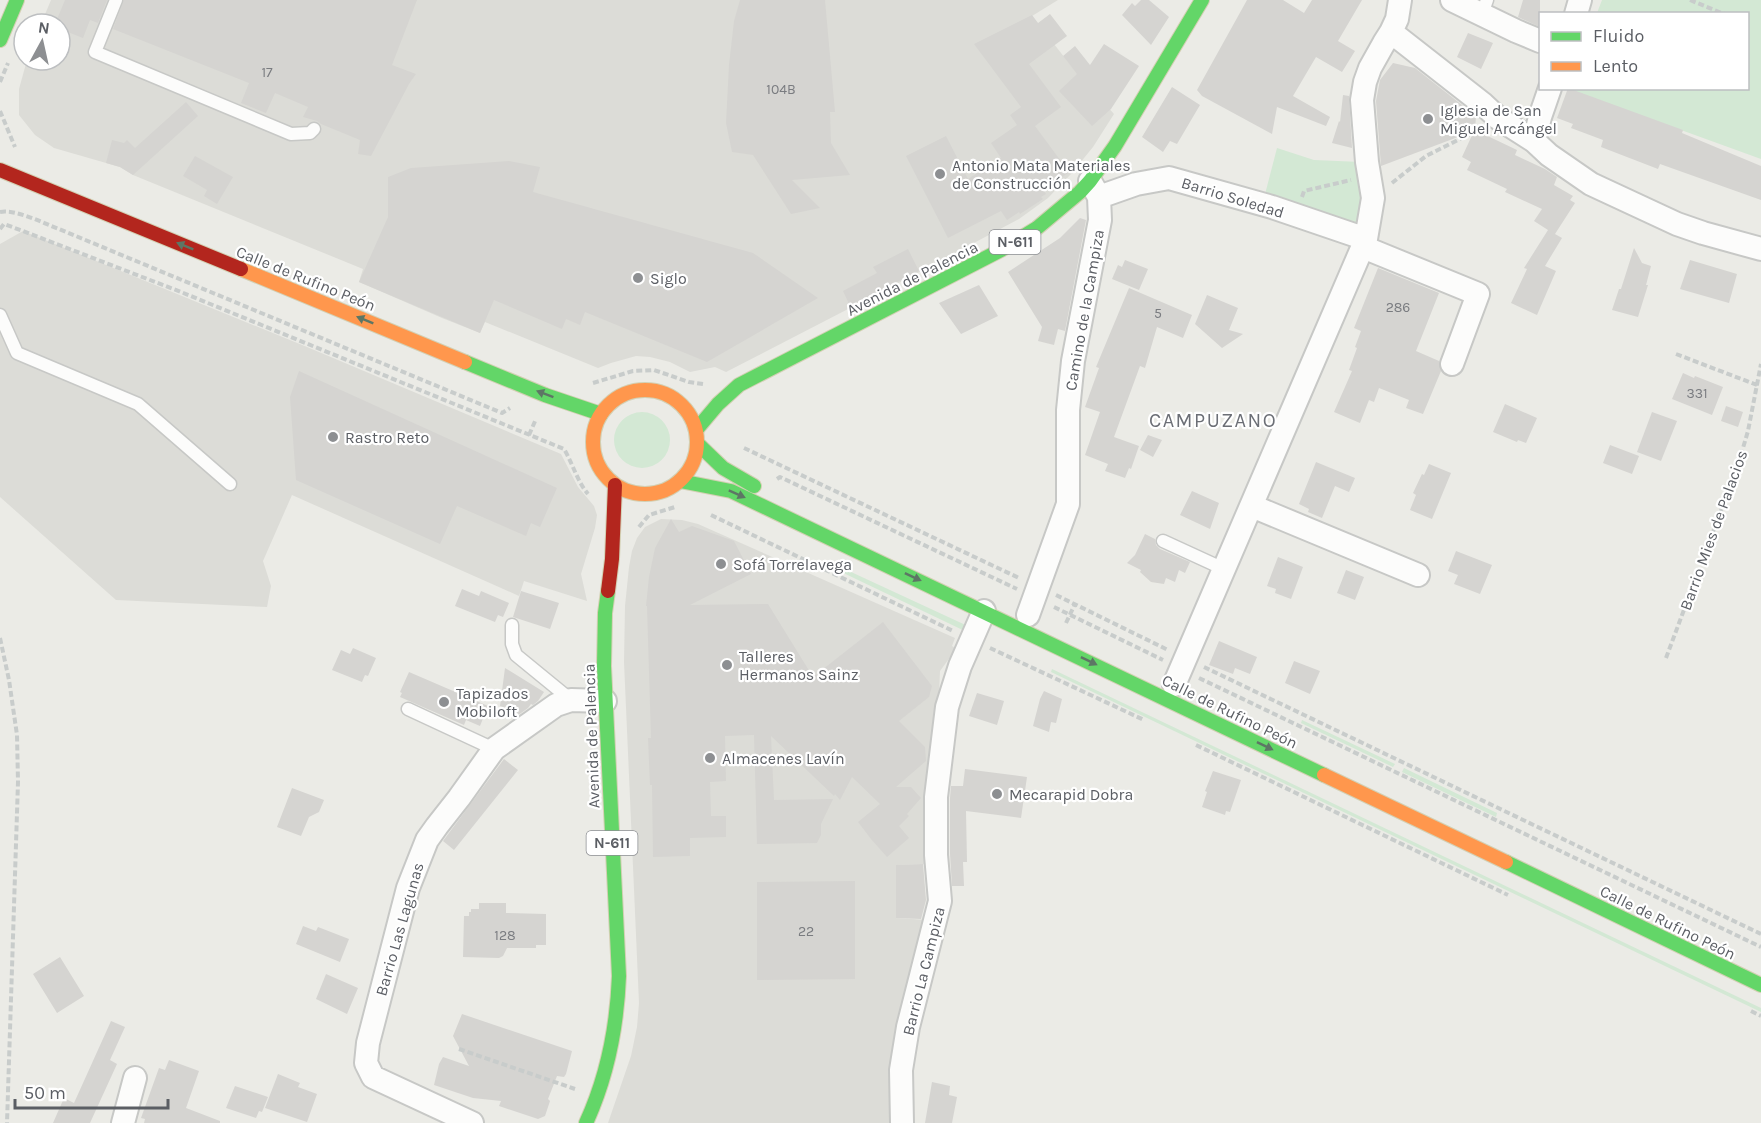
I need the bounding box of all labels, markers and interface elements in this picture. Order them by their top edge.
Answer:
north arrow [12,12,72,72]
legend [1539,12,1749,90]
text: N [37,17,51,38]
text: Fluido [1593,25,1644,47]
text: Lento [1593,55,1638,77]
house number: 17 [261,64,273,81]
house number: 104B [766,81,796,98]
place label: Iglesia de San Miguel Arcángel [1440,101,1557,138]
marker: Iglesia de San Miguel Arcángel [1421,112,1435,126]
place label: Antonio Mata Materiales de Construcción [952,156,1131,193]
marker: Antonio Mata Materiales de Construcción [933,167,947,181]
street label: Barrio Soledad [1179,173,1287,222]
street label: Camino de la Campiza [1061,228,1108,392]
road number: N-611 [990,230,1040,254]
street label: Avenida de Palencia [843,237,981,320]
one-way arrow [175,241,193,251]
street label: Calle de Rufino Peón [233,242,378,315]
place label: Siglo [650,269,687,288]
marker: Siglo [631,271,645,285]
house number: 286 [1386,299,1410,316]
house number: 5 [1154,305,1162,322]
one-way arrow [356,315,374,325]
house number: 331 [1686,385,1708,402]
one-way arrow [536,389,554,399]
district label: CAMPUZANO [1149,409,1277,432]
place label: Rastro Reto [345,428,429,447]
marker: Rastro Reto [326,430,340,444]
street label: Barrio Mies de Palacios [1676,448,1751,613]
one-way arrow [728,489,746,499]
place label: Sofá Torrelavega [733,555,852,574]
marker: Sofá Torrelavega [714,557,728,571]
one-way arrow [905,572,922,581]
place label: Talleres Hermanos Sainz [739,647,859,684]
one-way arrow [1080,657,1097,666]
marker: Talleres Hermanos Sainz [720,658,734,672]
street label: Avenida de Palencia [579,663,604,809]
street label: Calle de Rufino Peón [1159,670,1301,753]
place label: Tapizados Mobiloft [456,684,529,721]
marker: Tapizados Mobiloft [437,695,451,709]
one-way arrow [1256,741,1273,750]
place label: Almacenes Lavín [722,749,845,768]
marker: Almacenes Lavín [703,751,717,765]
place label: Mecarapid Dobra [1009,785,1133,804]
marker: Mecarapid Dobra [990,787,1004,801]
road number: N-611 [586,831,638,855]
street label: Barrio Las Lagunas [371,860,428,998]
street label: Calle de Rufino Peón [1597,881,1739,964]
street label: Barrio La Campiza [898,905,949,1037]
house number: 22 [798,923,814,940]
house number: 128 [494,927,516,944]
scale bar [15,1072,168,1110]
text: 50 m [24,1082,66,1104]

